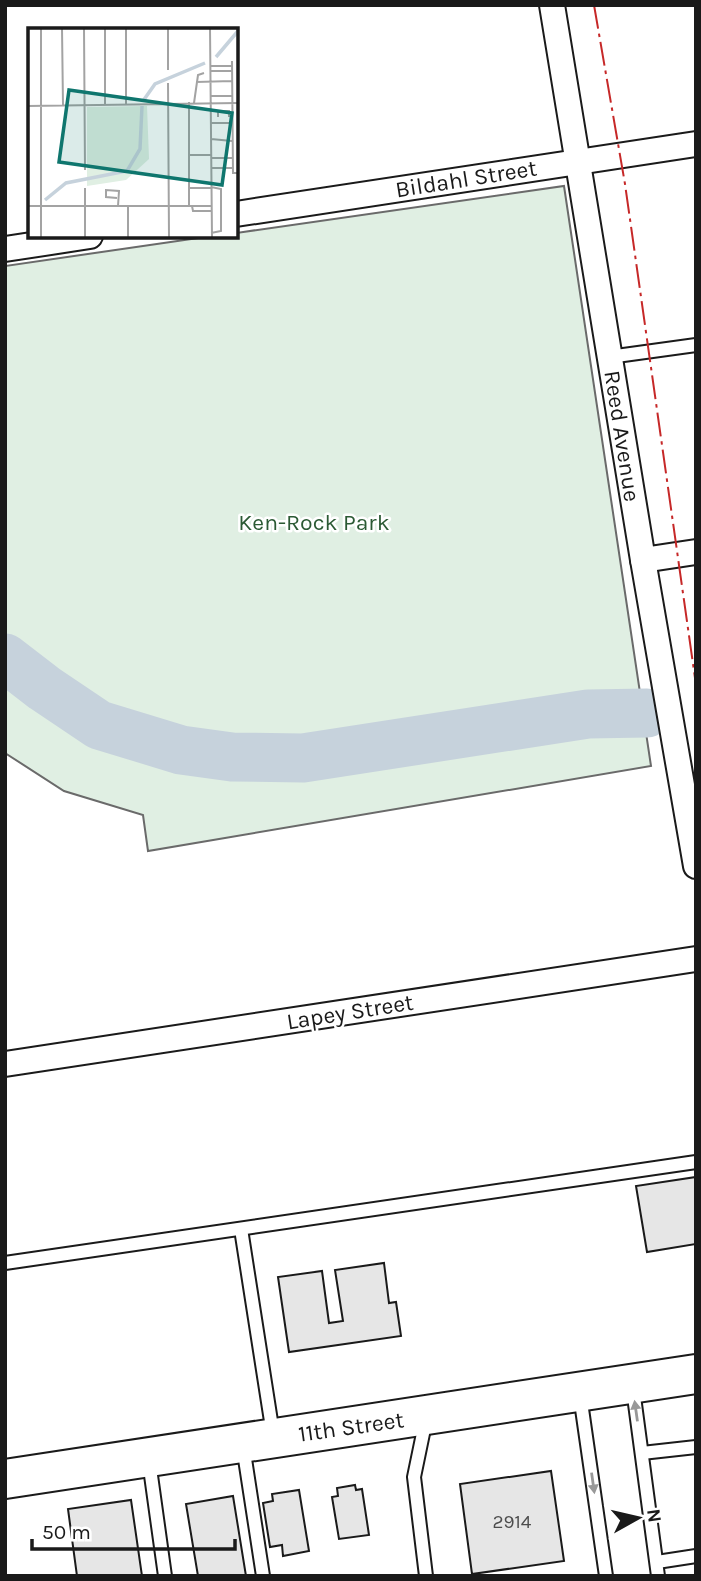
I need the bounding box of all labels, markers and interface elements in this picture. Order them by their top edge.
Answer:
inset map [28,28,238,238]
street label: Bildahl Street [393,154,539,204]
street label: Reed Avenue [598,368,646,504]
park label: Ken-Rock Park [238,509,390,536]
street label: Lapey Street [285,989,416,1035]
one-way arrow [630,1400,641,1422]
street label: 11th Street [296,1406,406,1448]
one-way arrow [588,1472,599,1494]
north arrow [603,1483,673,1553]
text: N [642,1507,666,1524]
scale bar [32,1508,234,1552]
house number: 2914 [493,1511,532,1533]
text: 50 m [42,1520,91,1544]

